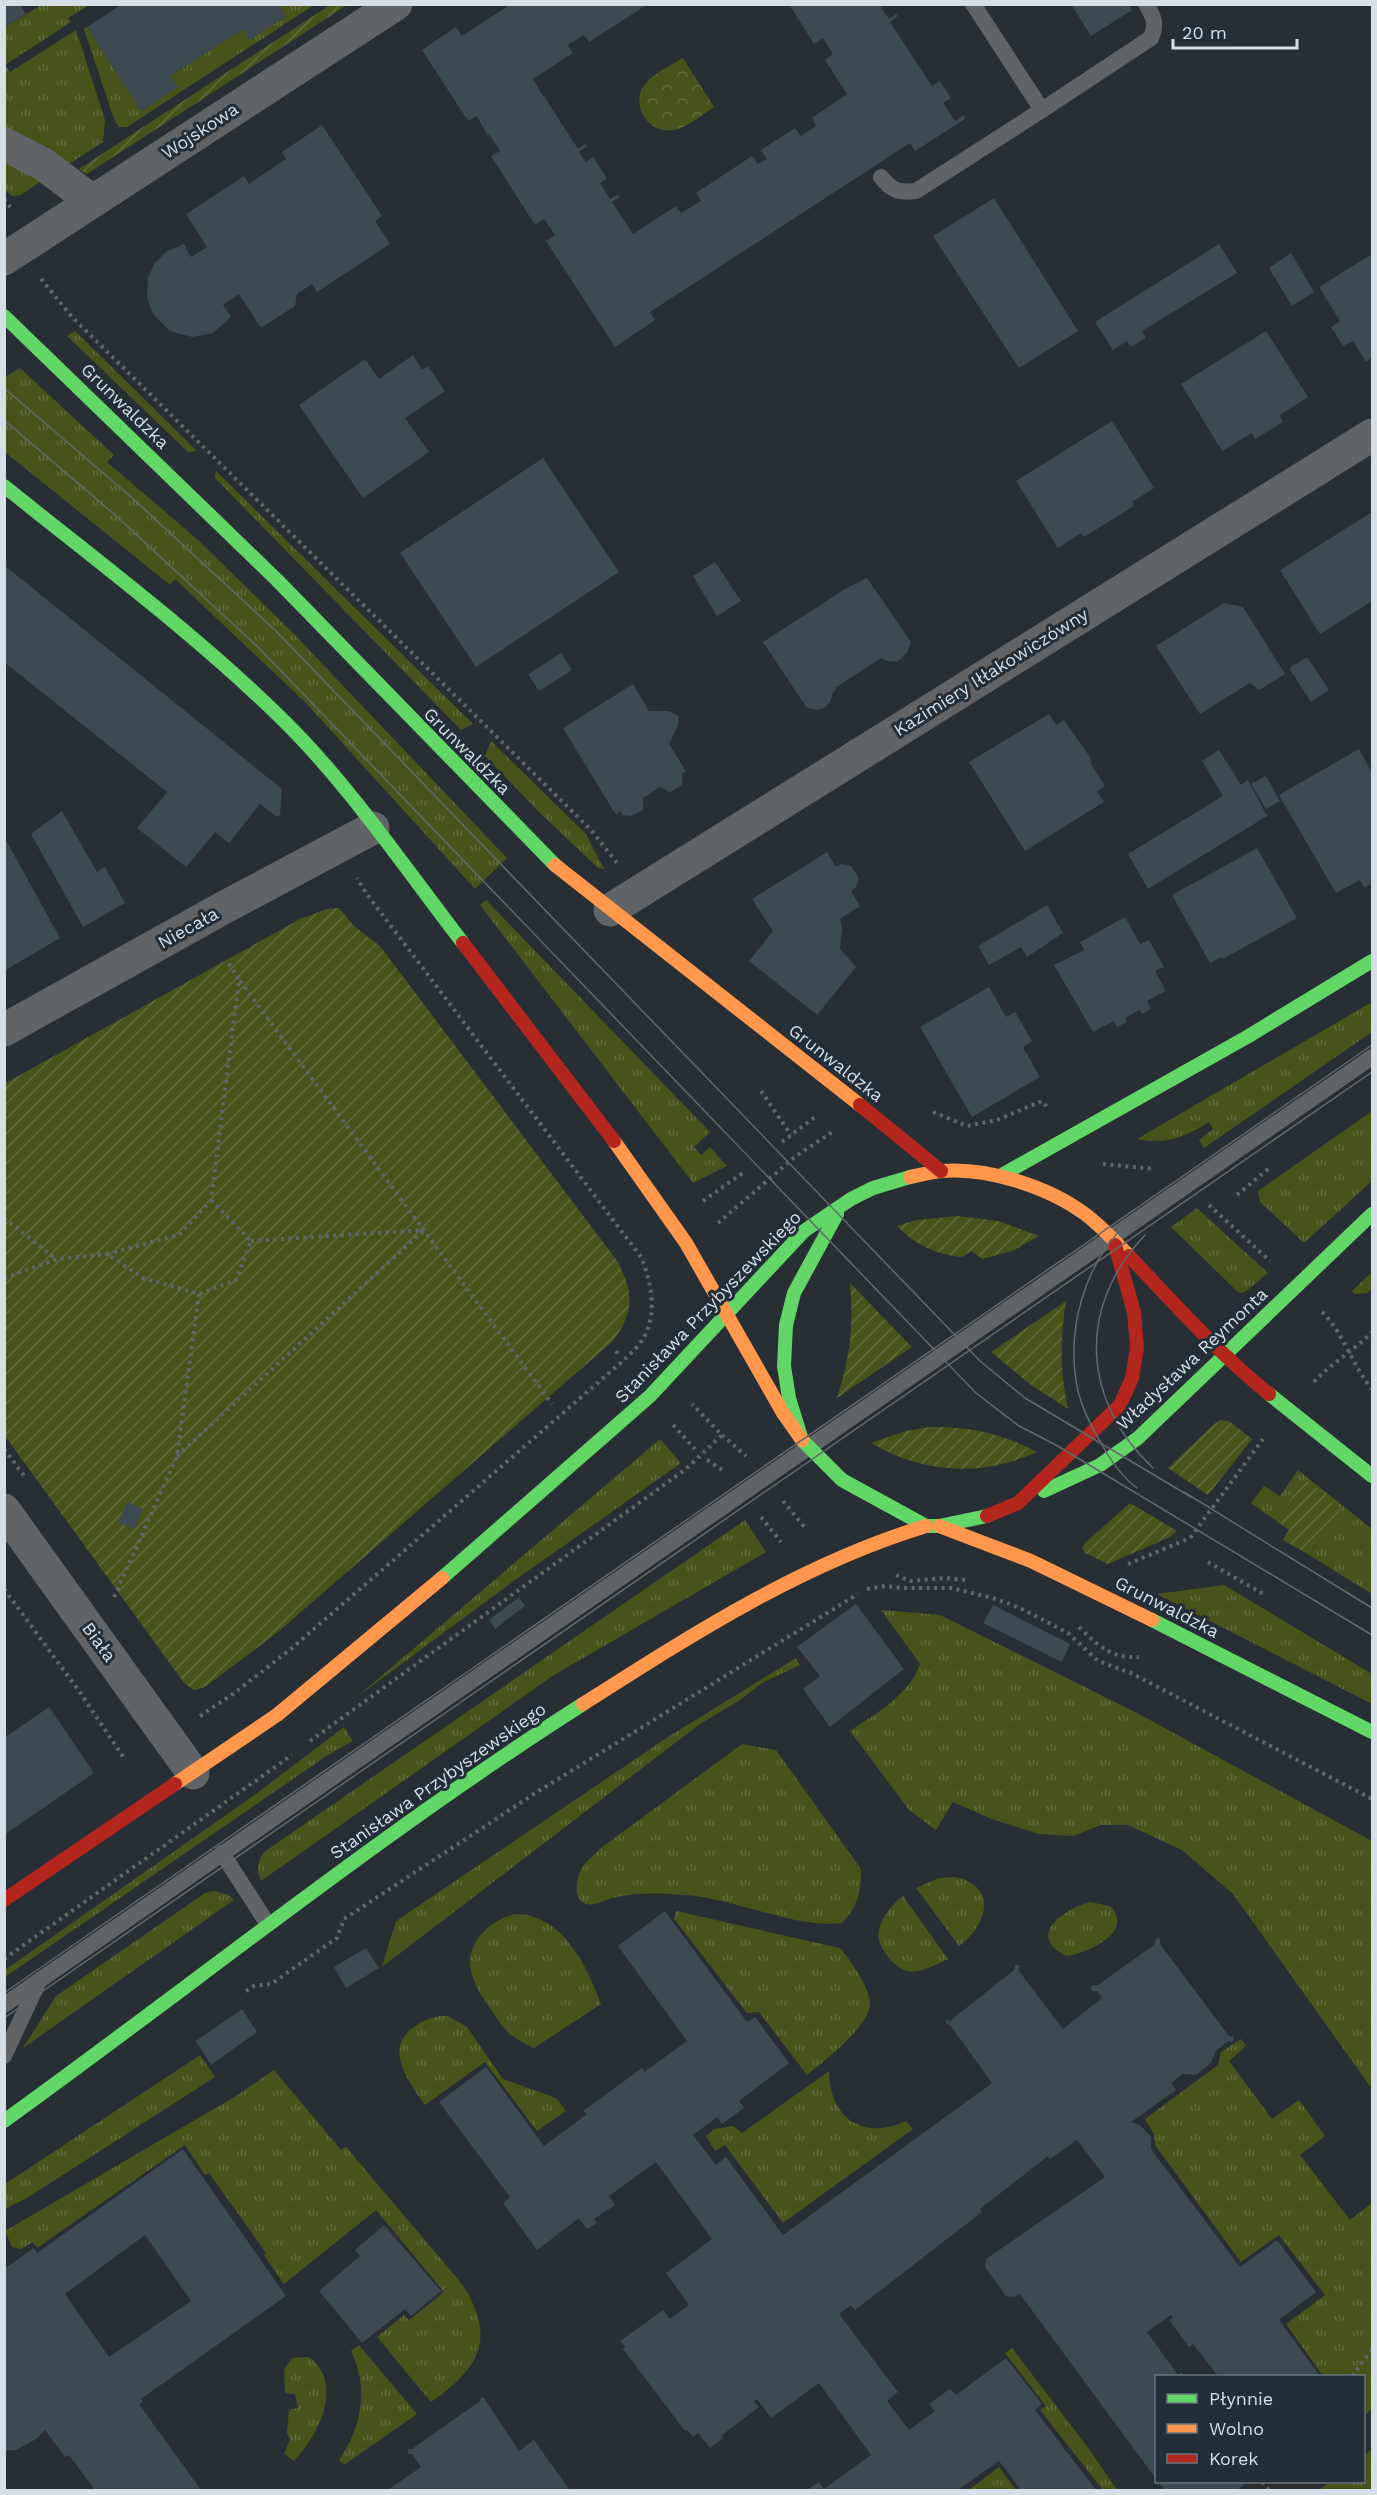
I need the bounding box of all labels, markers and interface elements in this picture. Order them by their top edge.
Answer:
scale bar [1173,12,1298,50]
text: 20 m [1182,22,1227,43]
street label: Wojskowa [157,98,242,163]
street label: Grunwaldzka [77,358,174,453]
street label: Kazimiery Iłłakowiczówny [890,603,1092,740]
street label: Grunwaldzka [420,703,515,798]
street label: Niecała [154,902,222,953]
street label: Grunwaldzka [785,1019,888,1106]
street label: Stanisława Przybyszewskiego [610,1206,805,1407]
street label: Władysława Reymonta [1112,1283,1271,1434]
street label: Grunwaldzka [1112,1571,1223,1642]
street label: Biała [78,1618,121,1666]
street label: Stanisława Przybyszewskiego [326,1698,550,1863]
legend [1155,2375,1365,2483]
text: Płynnie [1209,2388,1273,2409]
text: Wolno [1209,2418,1264,2439]
text: Korek [1209,2448,1259,2469]

